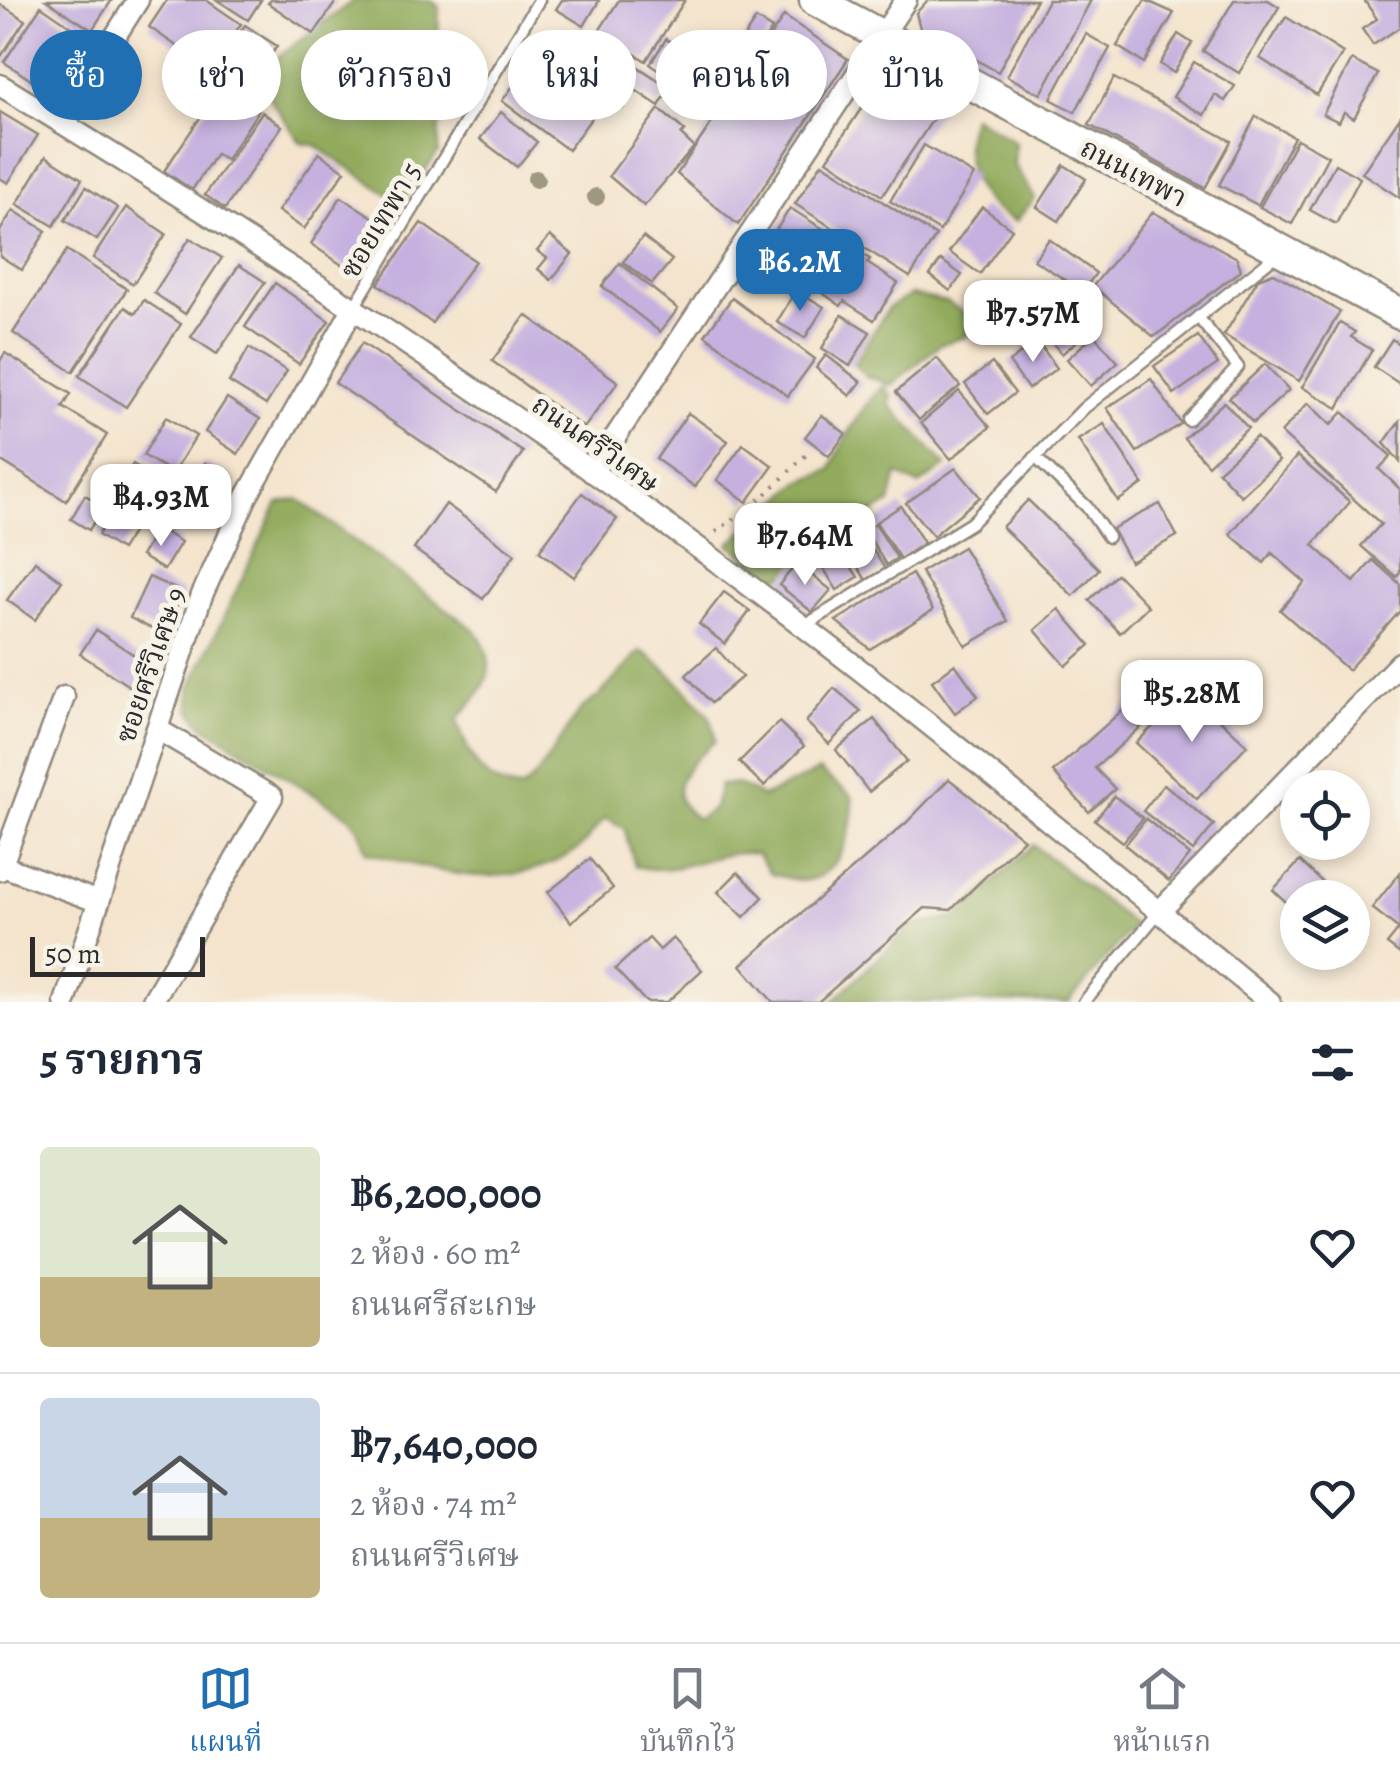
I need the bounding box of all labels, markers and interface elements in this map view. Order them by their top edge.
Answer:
chip: ซื้อ [30,30,142,120]
chip: เช่า [162,30,281,120]
chip: ตัวกรอง [301,30,488,120]
chip: ใหม่ [508,30,636,120]
chip: คอนโด [656,30,827,120]
chip: บ้าน [847,30,979,120]
street label: ถนนเทพา [1073,129,1194,217]
street label: ซอยเทพา 5 [331,155,430,286]
pin: ฿6.2M [730,229,870,314]
text: ฿6.2M [758,239,842,283]
pin: ฿7.57M [952,280,1114,365]
text: ฿7.57M [986,290,1080,334]
street label: ถนนศรีวิเศษ [524,386,667,502]
pin: ฿4.93M [80,464,242,549]
text: ฿4.93M [112,474,210,518]
pin: ฿7.64M [724,503,886,588]
text: ฿7.64M [756,513,854,557]
street label: ซอยศรีวิเศษ 9 [107,583,195,748]
pin: ฿5.28M [1111,660,1273,745]
text: ฿5.28M [1143,670,1241,714]
map controls [1280,770,1370,970]
button: locate [1280,770,1370,860]
button: layers [1280,880,1370,970]
scale bar [30,932,205,976]
text: 50 m [45,935,101,973]
text: 5 รายการ [40,1031,204,1088]
icon: filters [1305,1035,1360,1090]
text: ฿6,200,000 [350,1165,542,1222]
icon: home [120,1187,240,1307]
icon: heart [1305,1220,1360,1275]
text: 2 ห้อง · 60 m² [350,1231,521,1275]
text: ถนนศรีสะเกษ [350,1282,536,1326]
text: ฿7,640,000 [350,1416,538,1473]
icon: home [120,1438,240,1558]
icon: heart [1305,1471,1360,1526]
text: 2 ห้อง · 74 m² [350,1482,517,1526]
text: ถนนศรีวิเศษ [350,1533,519,1577]
tab: แผนที่ [189,1661,262,1766]
tab: บันทึกไว้ [640,1661,735,1766]
tab: หน้าแรก [1113,1661,1211,1766]

